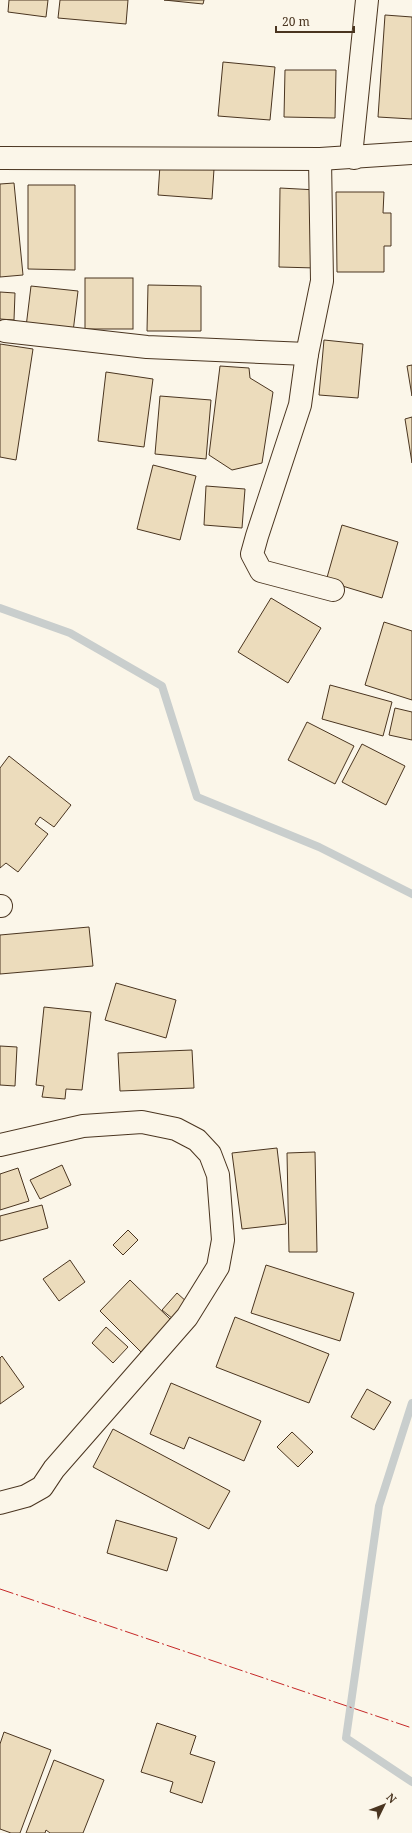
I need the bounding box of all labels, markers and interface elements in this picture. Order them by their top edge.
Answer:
scale bar [276,8,354,34]
text: 20 m [282,13,310,30]
north arrow [364,1785,404,1825]
text: N [383,1790,400,1806]

